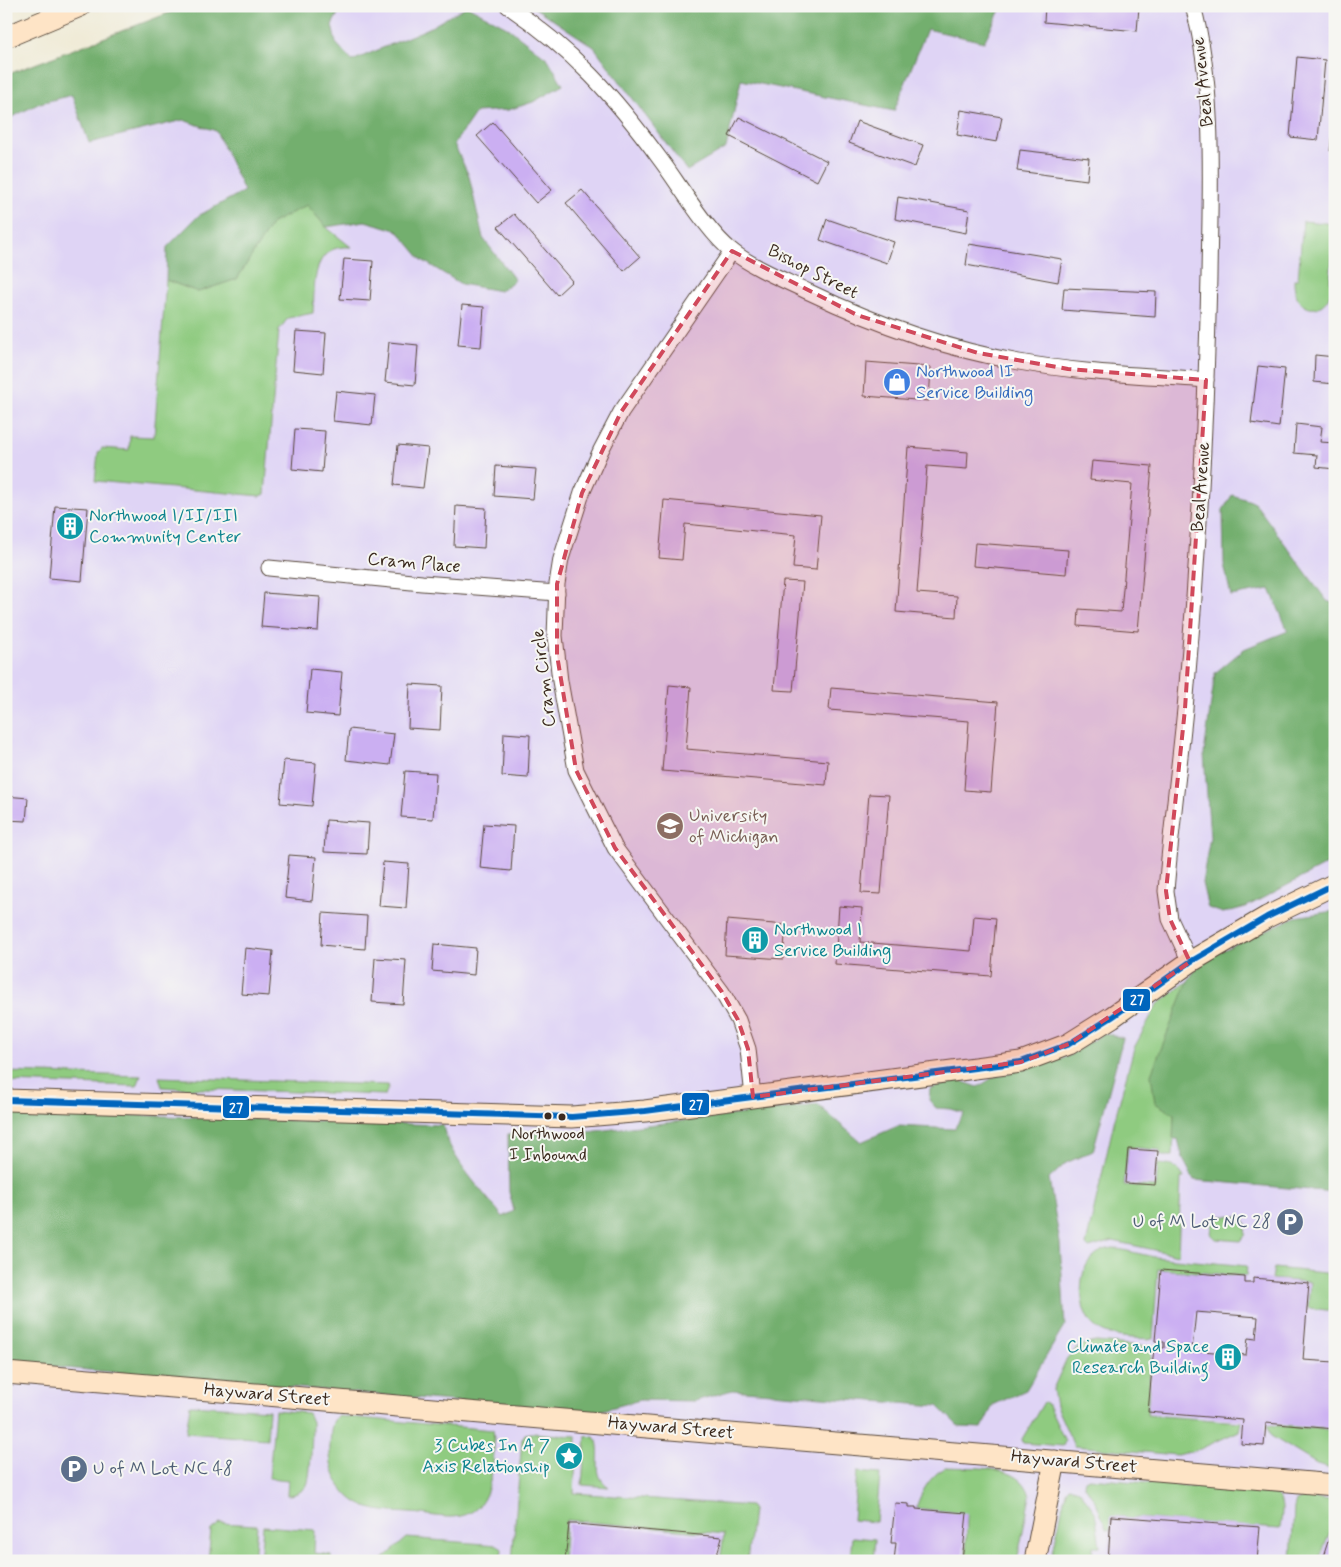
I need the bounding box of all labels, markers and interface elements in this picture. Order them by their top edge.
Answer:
street label: Beal Avenue [1186,36,1220,128]
street label: Bishop Street [764,239,863,305]
place label: Northwood II Service Building [916,360,1033,406]
shop icon: Northwood II Service Building [882,367,912,397]
street label: Beal Avenue [1186,441,1216,533]
place label: Northwood I/II/III Community Center [89,504,242,549]
building icon: Northwood I/II/III Community Center [55,511,85,541]
street label: Cram Place [366,547,462,579]
street label: Cram Circle [526,628,562,728]
place label: University of Michigan [689,804,779,849]
school or university icon: University of Michigan [655,811,685,841]
place label: Northwood I Service Building [774,918,891,964]
building icon: Northwood I Service Building [740,925,770,955]
line badge: 27 [1122,988,1151,1012]
text: 27 [1130,991,1144,1009]
line badge: 27 [681,1092,710,1116]
line badge: 27 [222,1095,250,1119]
text: 27 [689,1096,703,1114]
text: 27 [229,1099,243,1117]
marker: Northwood I Inbound [543,1111,553,1121]
unlabelled marker [557,1112,567,1122]
place label: Northwood I Inbound [509,1123,587,1166]
parking icon: U of M Lot NC 28 [1275,1207,1305,1237]
place label: U of M Lot NC 28 [1133,1210,1271,1234]
place label: Climate and Space Research Building [1066,1335,1209,1382]
building icon: Climate and Space Research Building [1213,1342,1243,1372]
street label: Hayward Street [203,1378,331,1412]
street label: Hayward Street [607,1411,735,1445]
place label: 3 Cubes In A 7 Axis Relationship [422,1434,550,1479]
place icon: 3 Cubes In A 7 Axis Relationship [554,1441,584,1471]
street label: Hayward Street [1010,1445,1138,1479]
parking icon: U of M Lot NC 48 [59,1454,89,1484]
place label: U of M Lot NC 48 [93,1457,233,1481]

